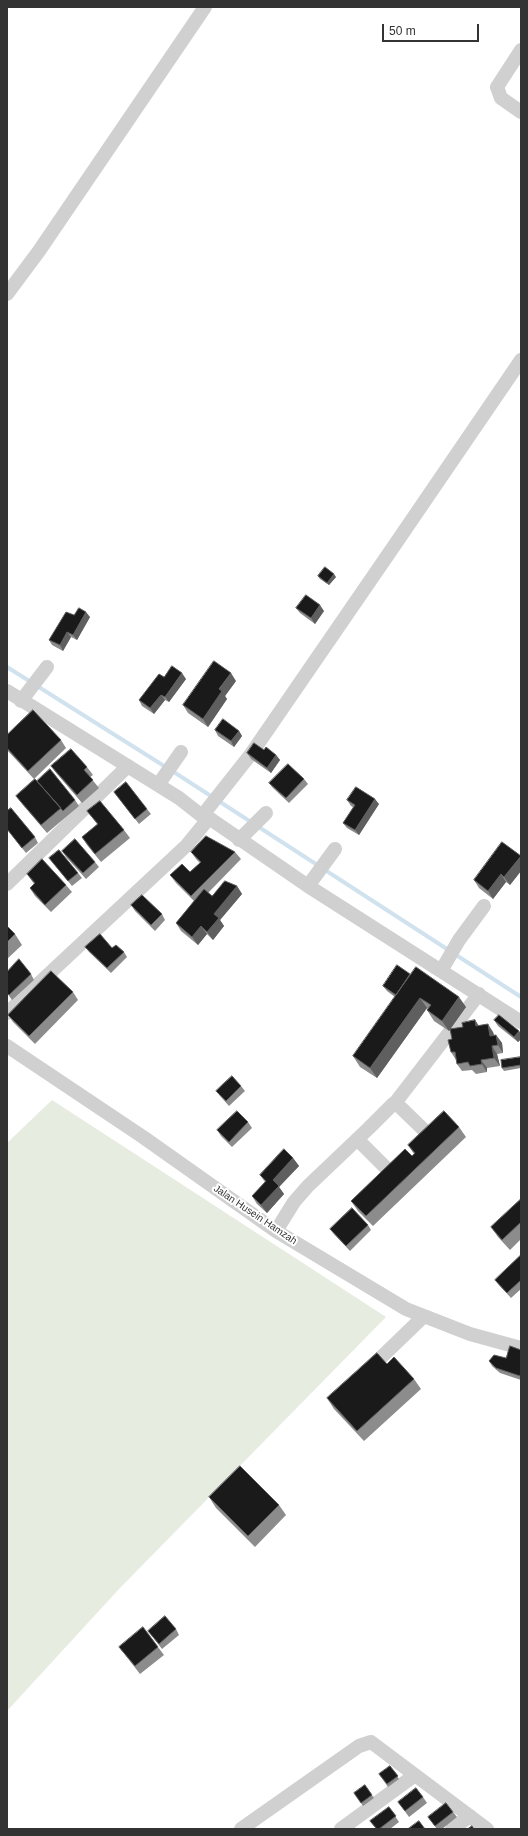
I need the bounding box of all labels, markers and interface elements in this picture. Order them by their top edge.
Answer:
scale bar [384,16,481,42]
text: 50 m [389,24,416,38]
street label: Jalan Husein Hamzah [211,1183,299,1247]

